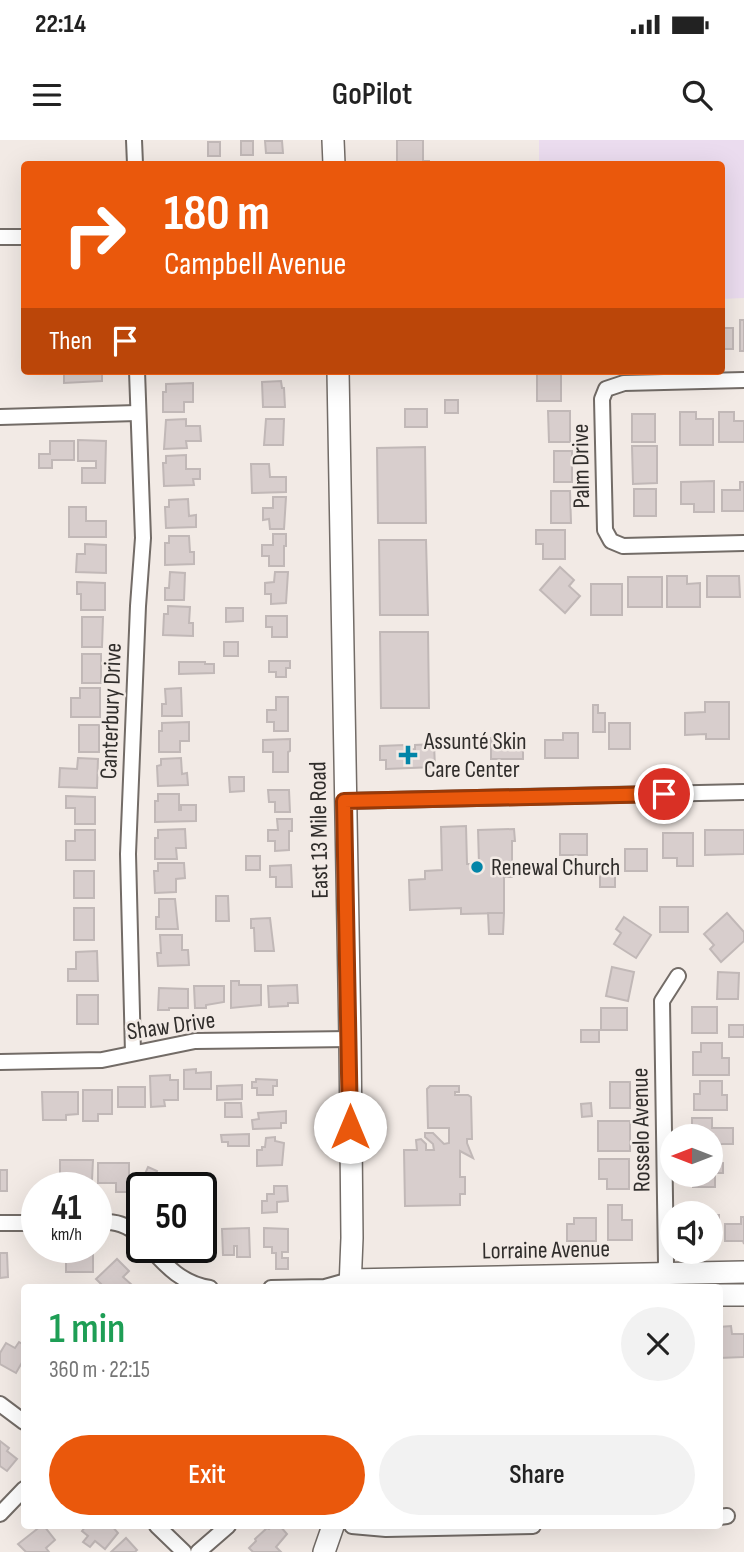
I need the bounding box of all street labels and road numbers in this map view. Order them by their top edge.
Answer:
street label: Palm Drive [566,423,596,509]
street label: Canterbury Drive [94,642,128,780]
street label: East 13 Mile Road [303,761,335,899]
street label: Shaw Drive [125,1005,217,1047]
street label: Rosselo Avenue [625,1068,657,1192]
street label: Lorraine Avenue [482,1234,610,1266]

